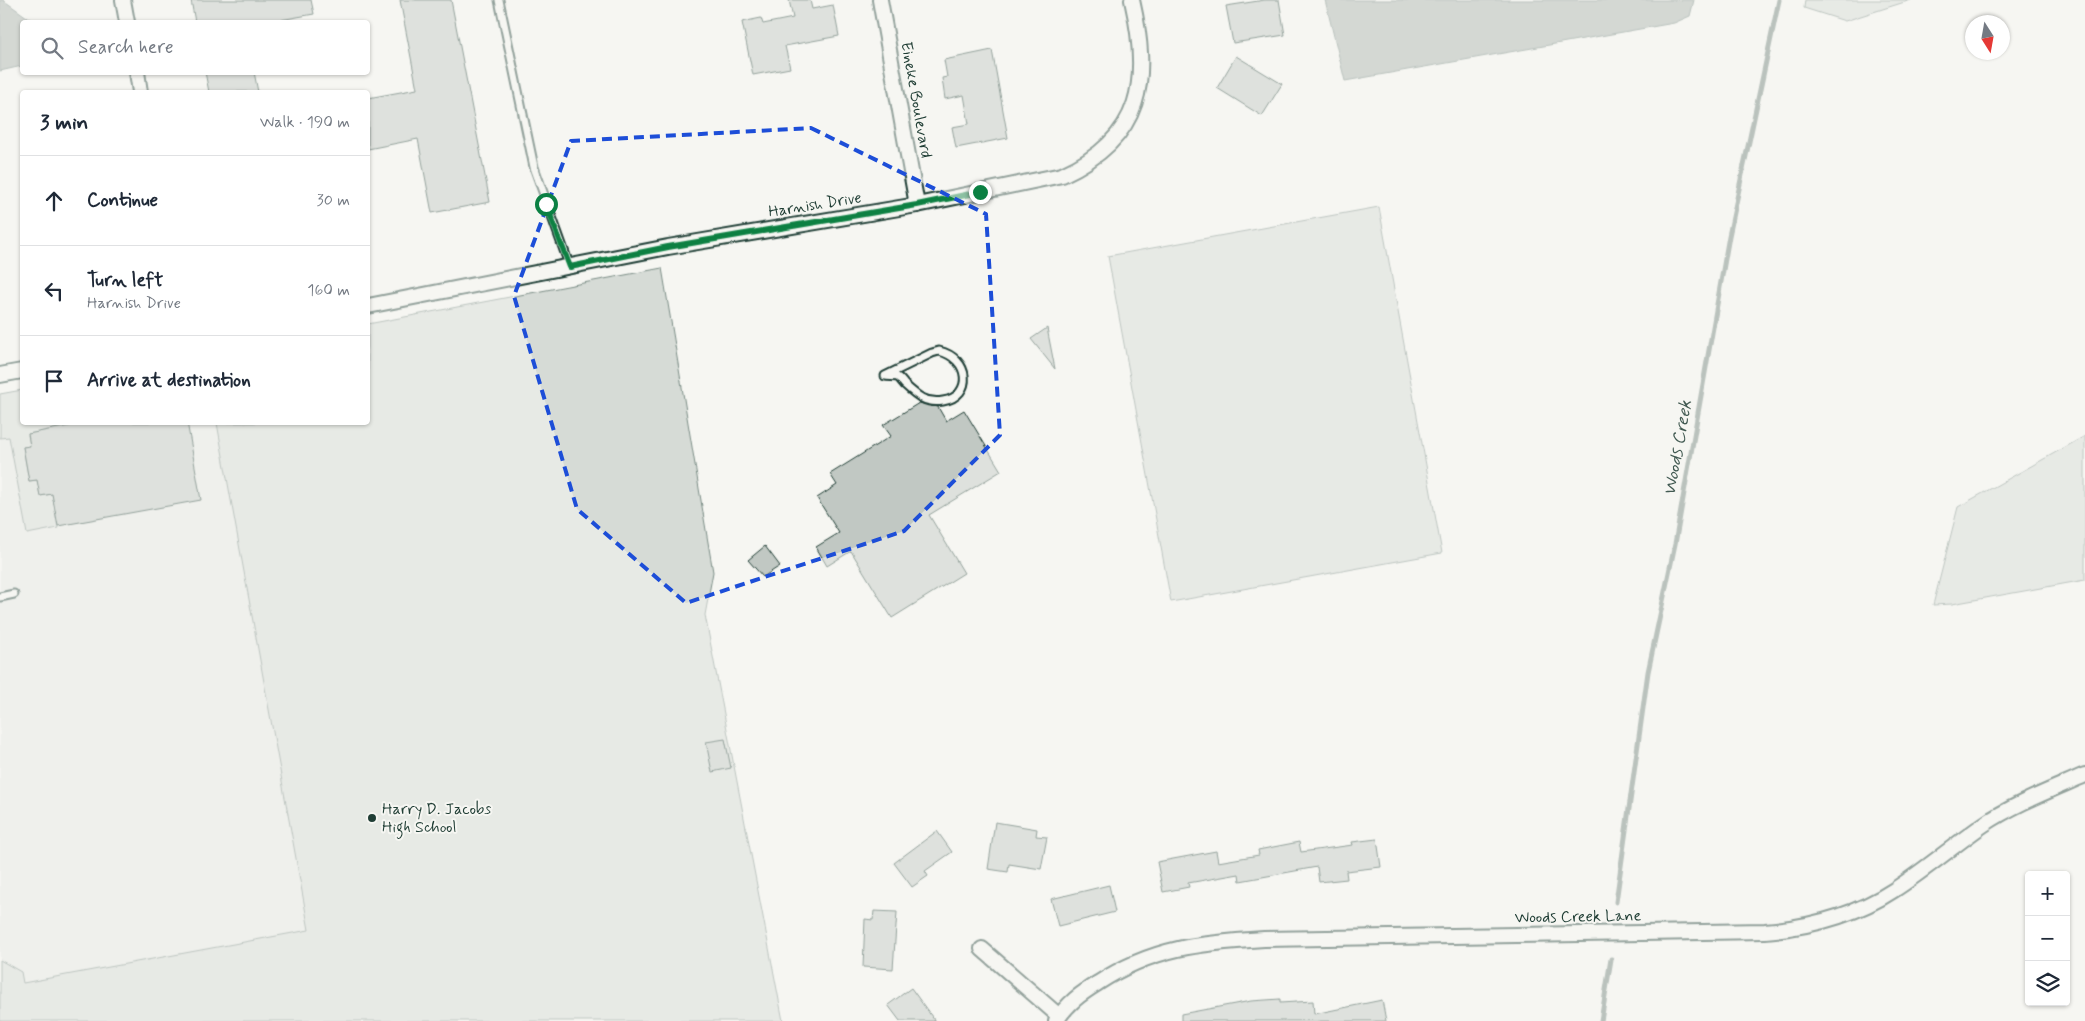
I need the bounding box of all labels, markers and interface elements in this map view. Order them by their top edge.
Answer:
north arrow [1965,15,2010,60]
search box [20,20,370,75]
icon: search [38,34,66,62]
text: Search here [78,35,174,60]
street label: Eineke Boulevard [895,40,937,160]
text: 3 min [40,109,88,137]
text: Walk · 190 m [260,112,350,133]
route end [969,181,992,204]
icon: ahead [40,187,68,215]
street label: Harnish Drive [767,187,863,223]
text: Continue [87,188,158,213]
text: 30 m [317,190,350,211]
route start [535,193,558,216]
text: Turn left [87,268,163,293]
icon: left [40,277,68,305]
text: 160 m [307,280,350,301]
text: Harnish Drive [87,293,181,314]
icon: arrive [40,367,68,395]
text: Arrive at destination [87,368,251,393]
water label: Woods Creek [1658,398,1698,498]
place label: Harry D. Jacobs High School [382,799,491,839]
marker: Harry D. Jacobs High School [366,812,378,824]
map controls [2025,871,2070,1006]
button: + [2025,871,2070,916]
street label: Woods Creek Lane [1514,905,1642,929]
button: − [2025,916,2070,961]
button: layers [2025,961,2070,1006]

